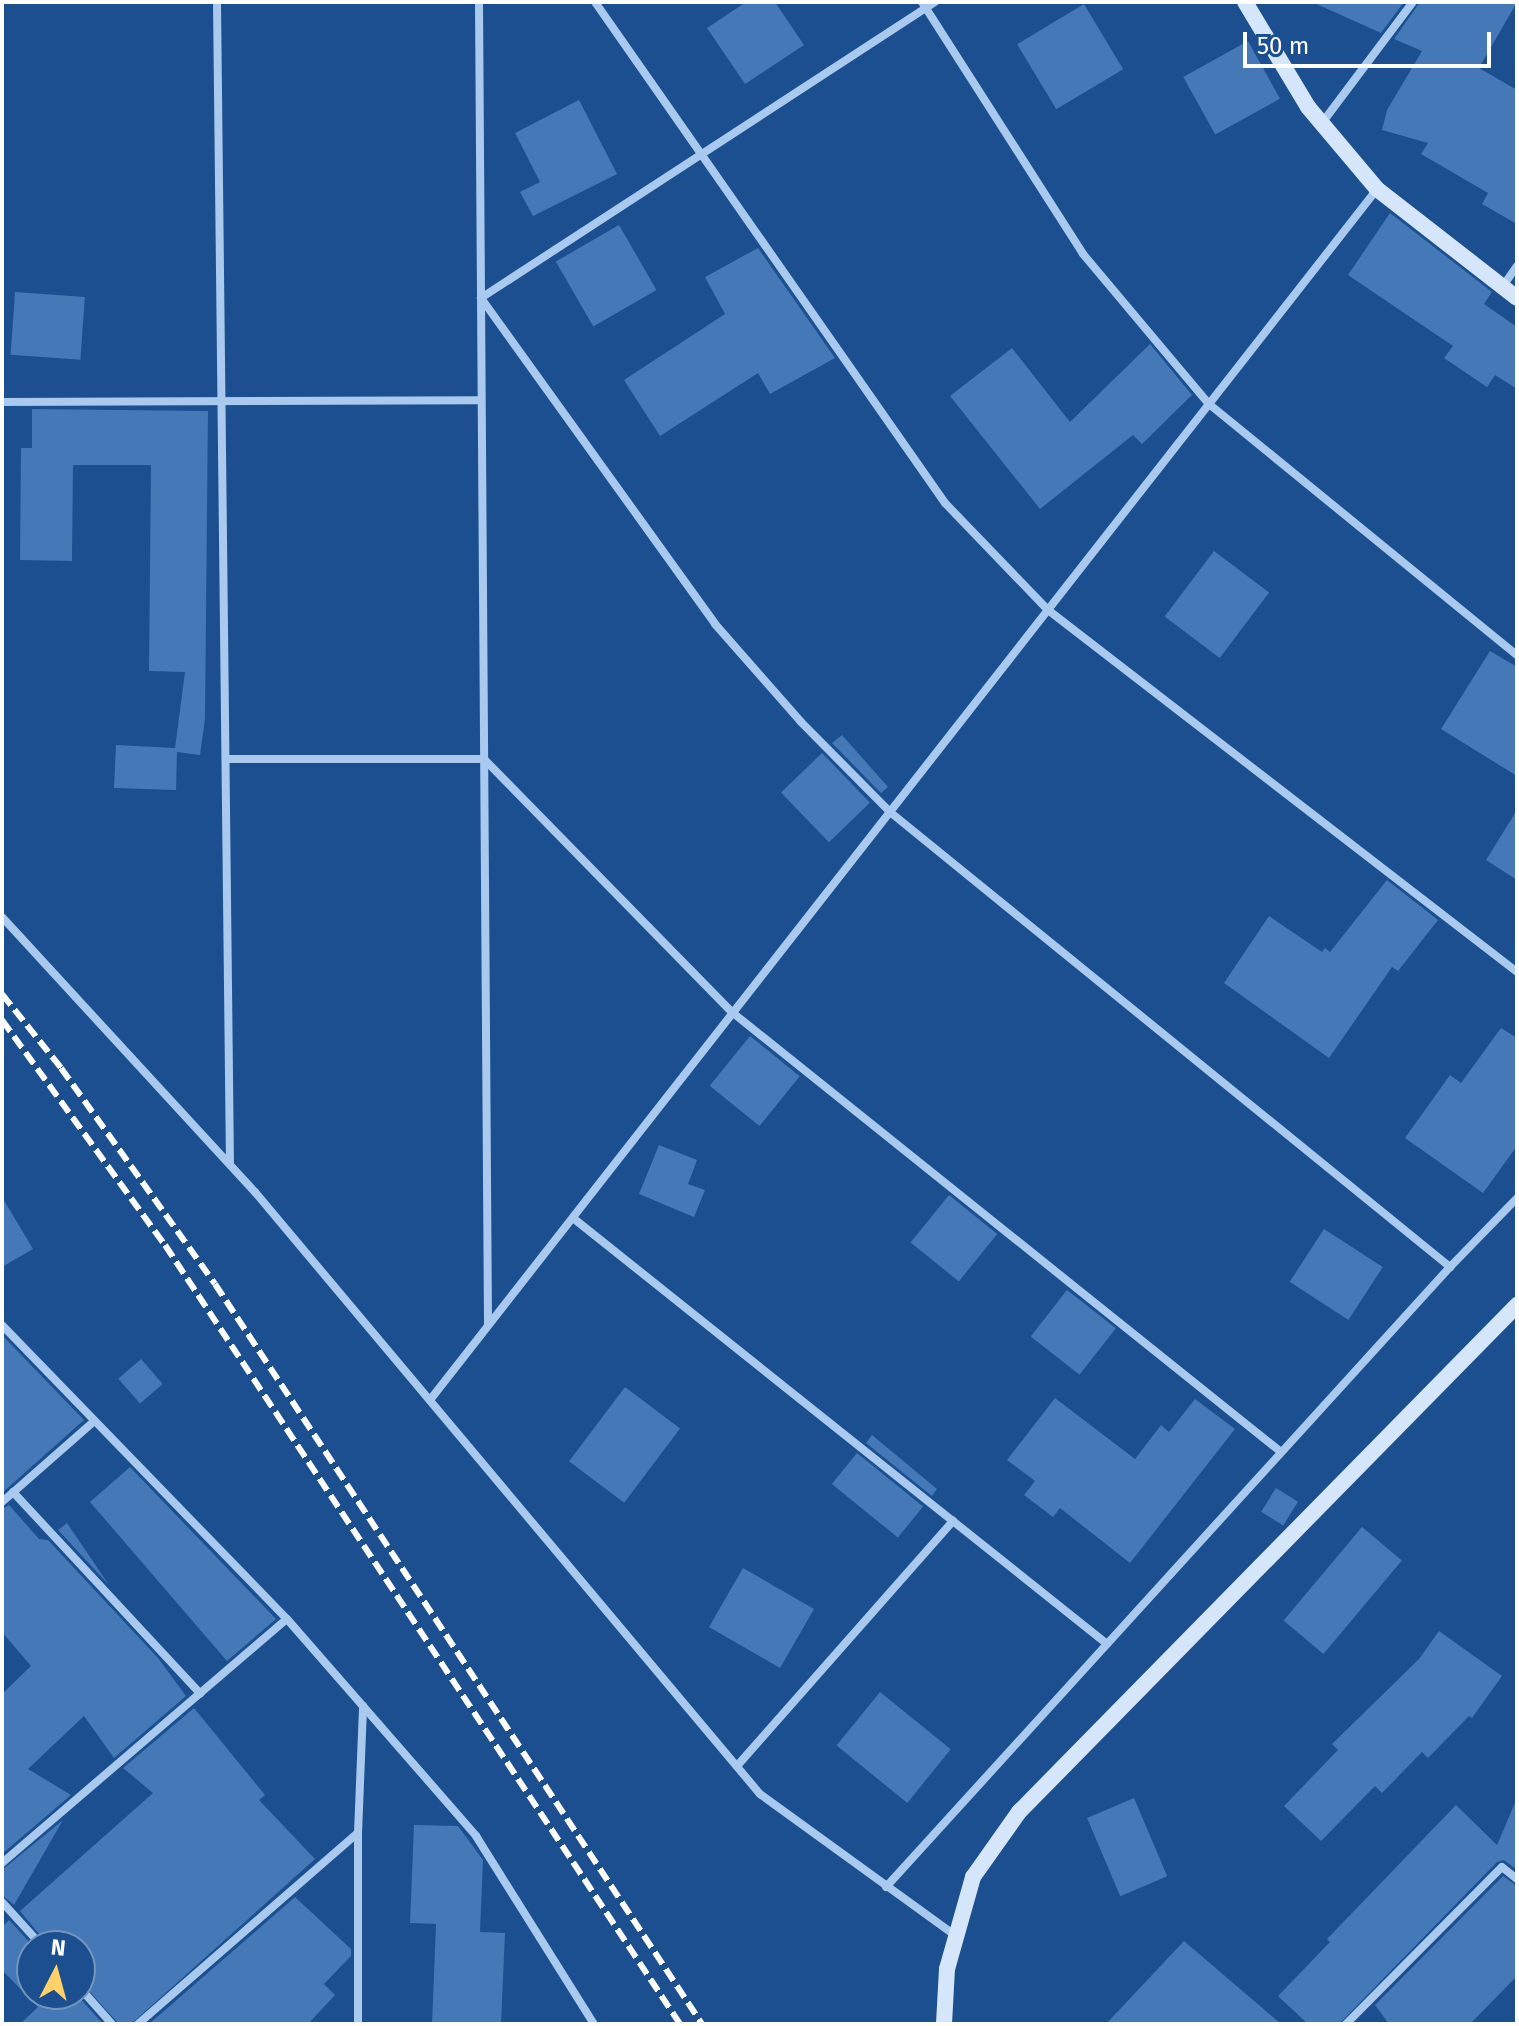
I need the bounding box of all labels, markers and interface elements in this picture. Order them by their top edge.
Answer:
scale bar [1247,16,1495,66]
text: 50 m [1257,32,1309,60]
north arrow [16,1930,96,2010]
text: N [50,1933,67,1962]

